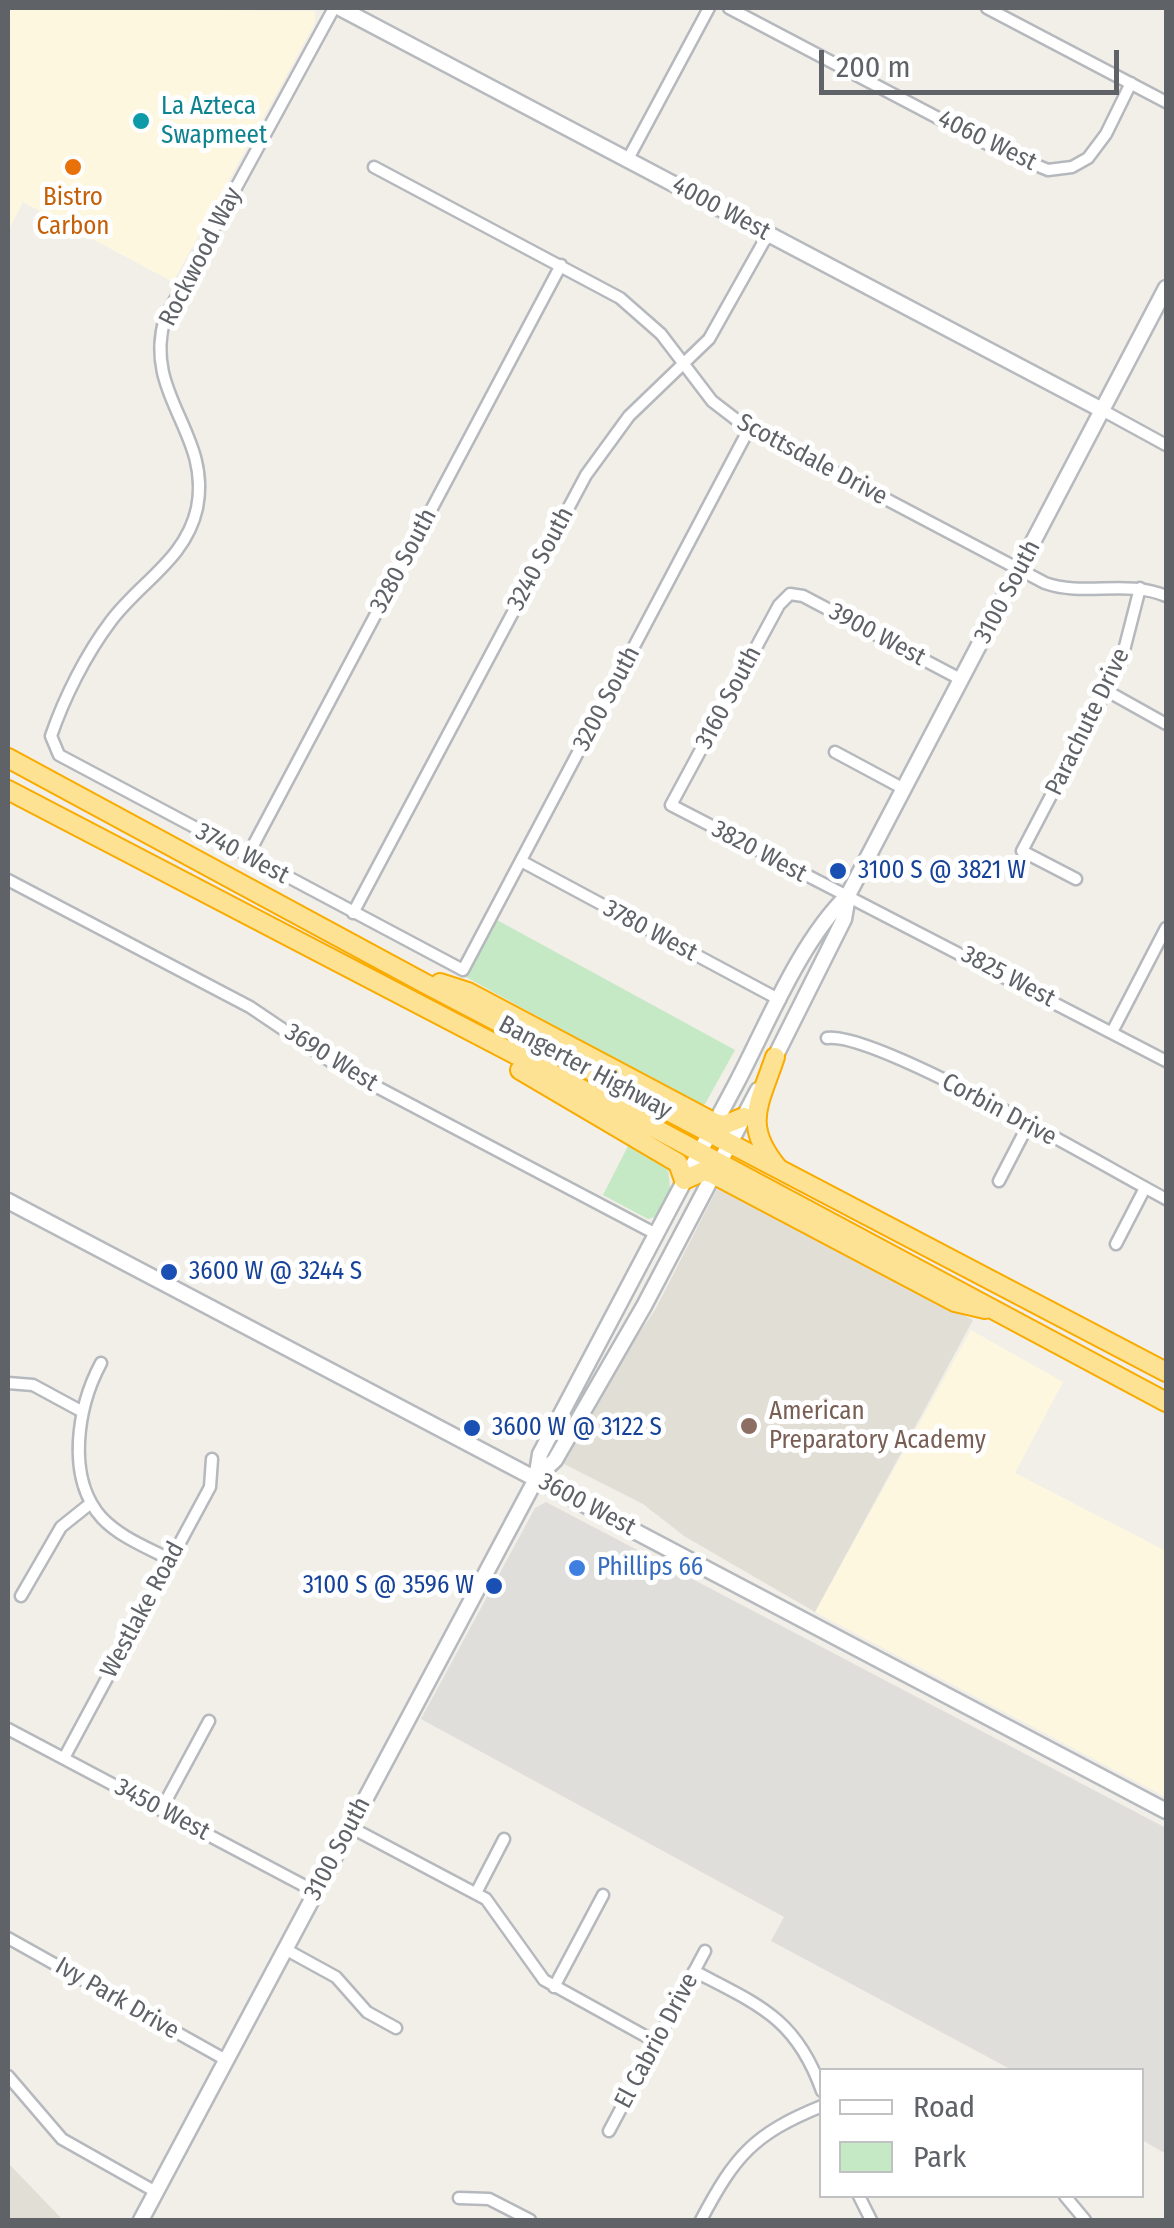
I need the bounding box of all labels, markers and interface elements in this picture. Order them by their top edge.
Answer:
scale bar [824,30,1124,92]
text: 200 m [836,49,911,85]
place label: La Azteca Swapmeet [161,92,267,151]
street label: 4060 West [933,104,1041,178]
marker: La Azteca Swapmeet [130,110,152,132]
marker: Bistro Carbon [62,156,84,178]
street label: 4000 West [667,171,775,247]
place label: Bistro Carbon [36,183,110,242]
street label: Rockwood Way [153,183,249,331]
street label: Scottsdale Drive [732,408,892,512]
street label: 3240 South [501,502,581,616]
street label: 3280 South [364,504,444,618]
street label: 3100 South [968,535,1048,649]
street label: 3900 West [824,597,930,673]
street label: 3200 South [567,642,647,756]
street label: 3160 South [690,642,768,754]
street label: Parachute Drive [1039,643,1137,801]
street label: 3820 West [706,815,812,889]
street label: 3740 West [190,817,294,891]
place label: 3100 S @ 3821 W [858,856,1026,886]
marker: 3100 S @ 3821 W [827,860,849,882]
street label: 3780 West [598,894,702,968]
street label: 3825 West [956,940,1060,1014]
street label: Bangerter Highway [493,1010,677,1126]
street label: 3690 West [279,1018,383,1098]
street label: Corbin Drive [936,1067,1062,1153]
place label: 3600 W @ 3244 S [189,1257,362,1287]
marker: 3600 W @ 3244 S [158,1261,180,1283]
place label: American Preparatory Academy [769,1397,986,1456]
place label: 3600 W @ 3122 S [492,1413,662,1443]
marker: American Preparatory Academy [738,1415,760,1437]
marker: 3600 W @ 3122 S [461,1417,483,1439]
street label: 3600 West [533,1467,641,1543]
street label: Westlake Road [95,1537,191,1683]
place label: Phillips 66 [597,1553,703,1583]
marker: Phillips 66 [566,1557,588,1579]
place label: 3100 S @ 3596 W [303,1571,474,1601]
marker: 3100 S @ 3596 W [483,1575,505,1597]
street label: 3450 West [109,1773,215,1847]
street label: 3100 South [298,1792,378,1906]
street label: Ivy Park Drive [50,1952,184,2046]
street label: El Cabrio Drive [609,1968,705,2114]
legend [819,2068,1144,2198]
text: Road [913,2089,975,2125]
text: Park [913,2139,966,2175]

